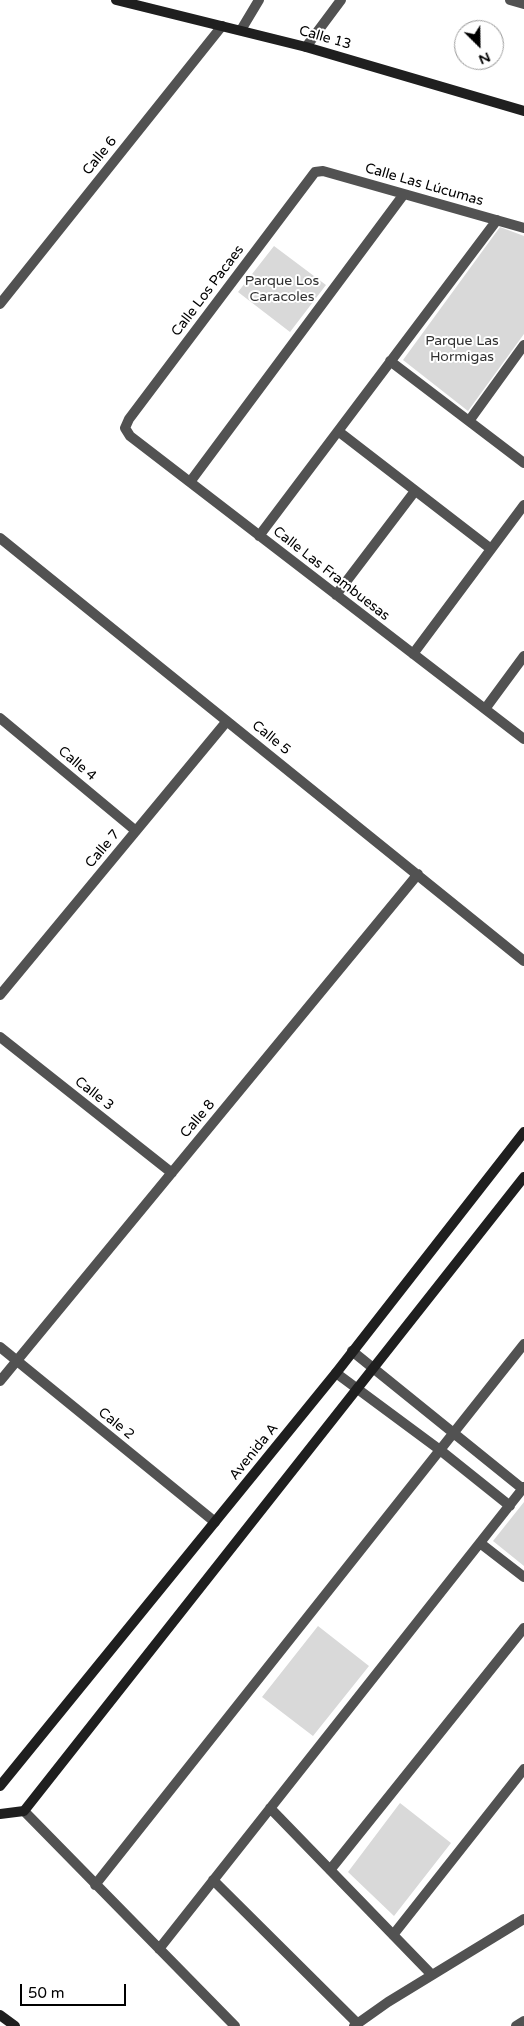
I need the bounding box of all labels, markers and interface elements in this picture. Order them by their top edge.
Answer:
north arrow [454,20,504,70]
street label: Calle 13 [297,23,353,53]
text: N [476,48,493,68]
street label: Calle 6 [79,133,121,179]
street label: Calle Las Lúcumas [363,160,485,210]
street label: Calle Los Pacaes [168,242,248,340]
park label: Parque Los Caracoles [245,273,319,306]
park label: Parque Las Hormigas [425,333,499,366]
street label: Calle Las Frambuesas [269,523,393,625]
street label: Calle 5 [248,717,294,759]
street label: Calle 4 [54,743,100,785]
street label: Calle 7 [82,826,124,872]
street label: Calle 3 [71,1074,117,1114]
street label: Calle 8 [177,1096,219,1142]
street label: Cale 2 [95,1404,137,1444]
street label: Avenida A [226,1420,282,1484]
scale bar [22,1974,129,2006]
text: 50 m [28,1984,65,2002]

